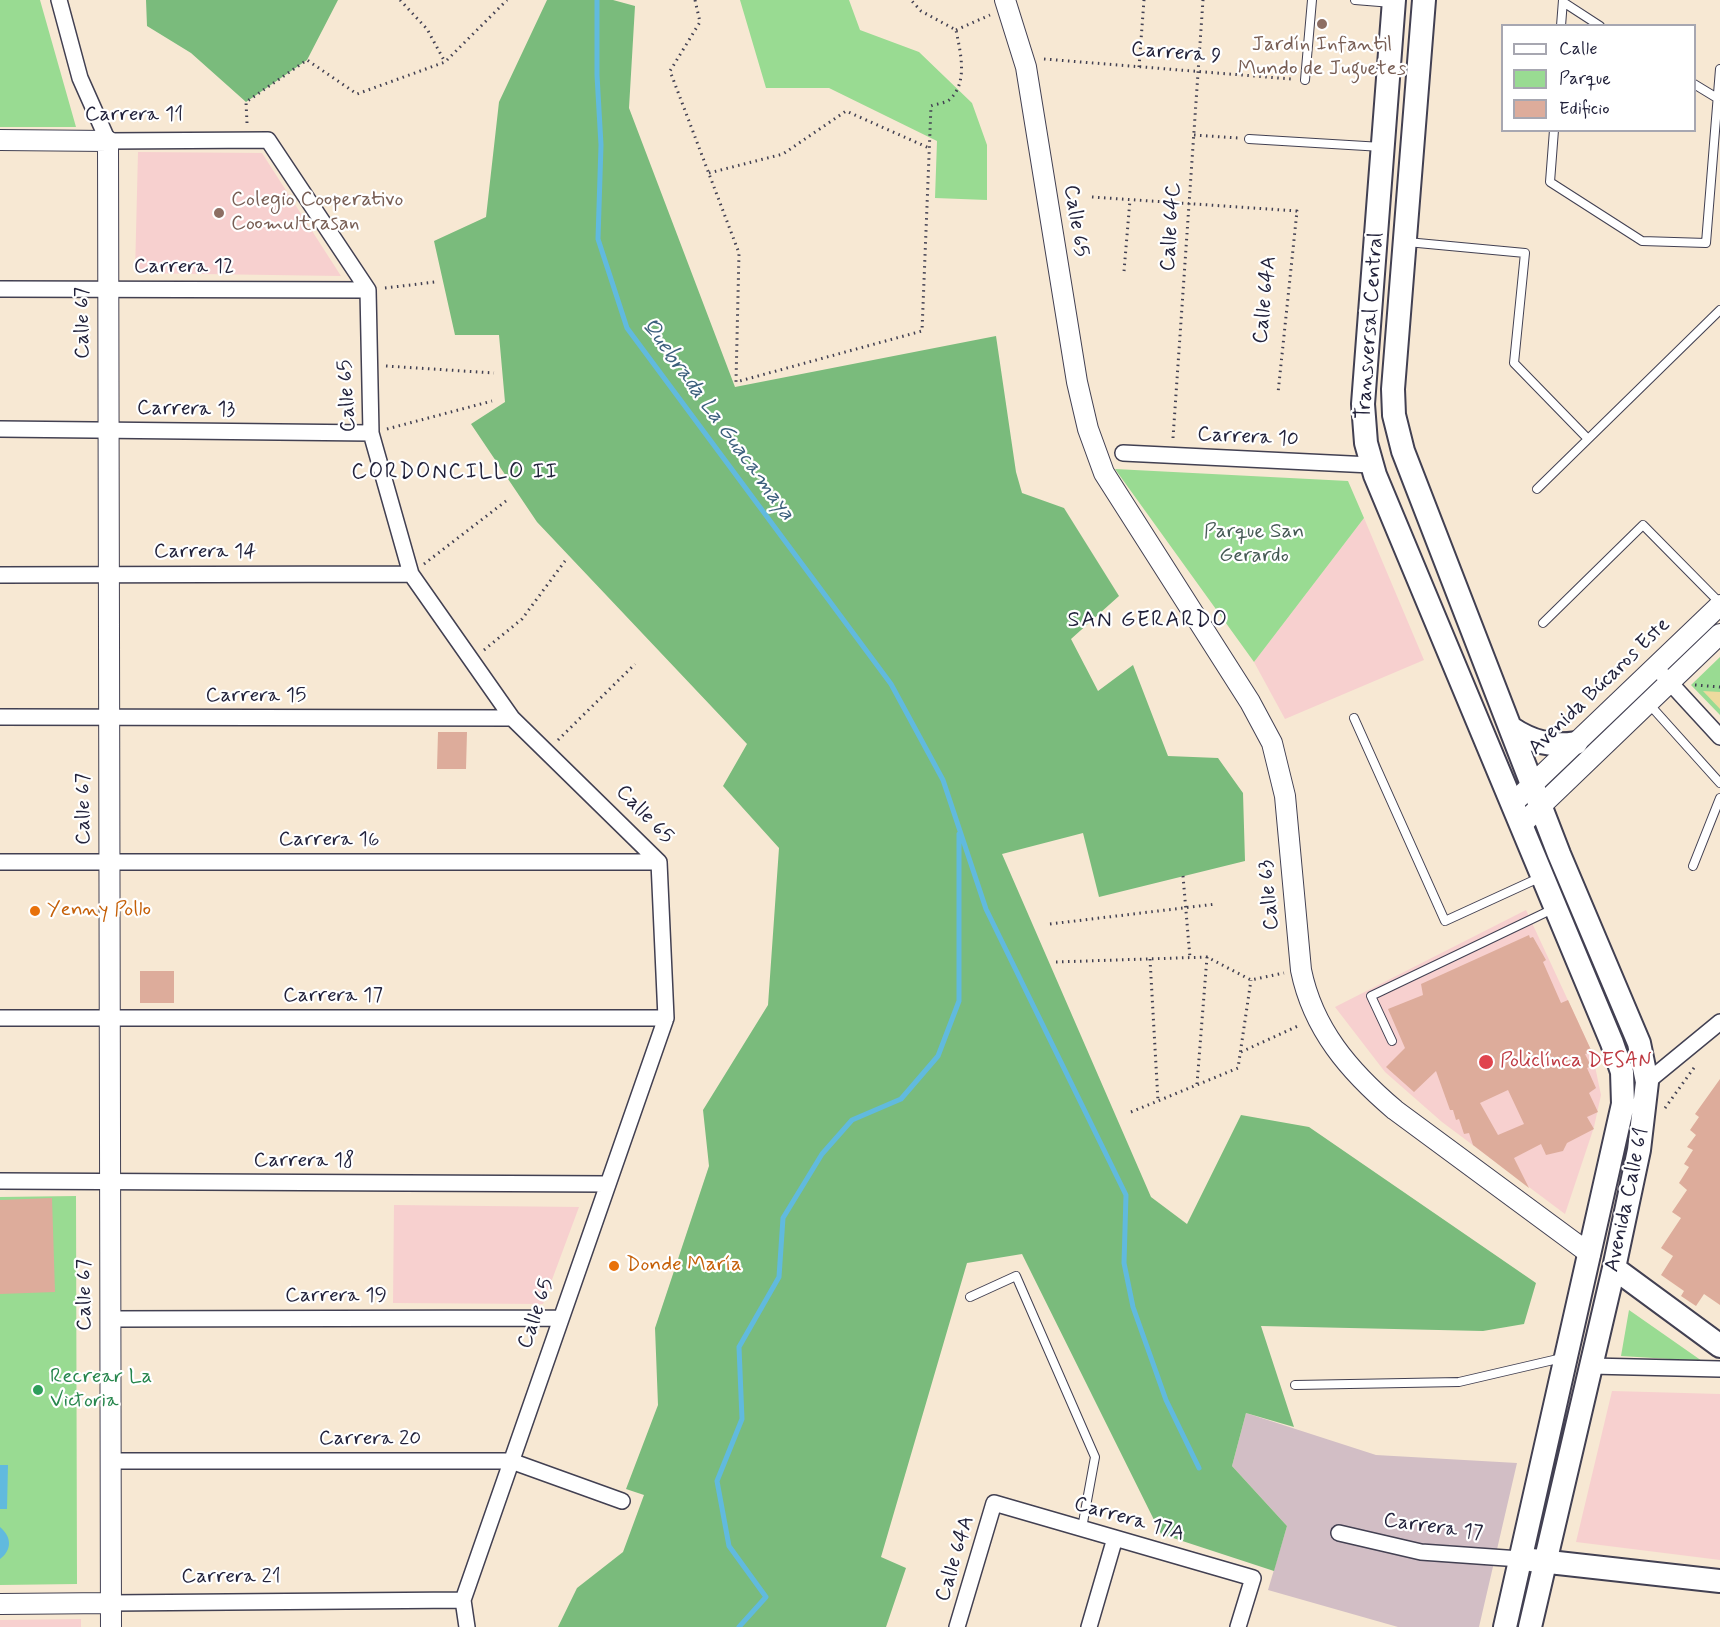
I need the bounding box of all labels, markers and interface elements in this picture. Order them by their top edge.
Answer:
marker: Jardín Infantil Mundo de Juguetes [1315,17,1329,31]
legend [1501,24,1696,132]
place label: Jardín Infantil Mundo de Juguetes [1238,33,1406,83]
text: Calle [1559,37,1598,61]
street label: Carrera 9 [1130,38,1222,70]
text: Parque [1559,67,1611,91]
text: Edificio [1559,97,1610,121]
street label: Carrera 11 [85,103,183,129]
street label: Calle 64C [1156,182,1188,272]
street label: Calle 65 [1057,183,1093,259]
place label: Colegio Cooperativo Coomultrasan [231,188,403,238]
marker: Colegio Cooperativo Coomultrasan [212,206,226,220]
street label: Transversal Central [1352,232,1390,420]
street label: Carrera 12 [134,255,234,281]
street label: Calle 64A [1249,255,1283,345]
street label: Calle 67 [71,287,97,359]
water label: Quebrada La Guacamaya [635,314,799,526]
street label: Calle 65 [334,359,362,433]
street label: Carrera 13 [137,397,235,423]
street label: Carrera 10 [1197,423,1299,453]
district label: CORDONCILLO II [355,460,555,486]
park label: Parque San Gerardo [1204,520,1304,570]
street label: Carrera 14 [154,540,256,566]
district label: SAN GERARDO [1067,608,1229,634]
street label: Avenida Búcaros Este [1524,613,1676,761]
street label: Carrera 15 [206,684,306,710]
street label: Calle 67 [72,773,98,845]
street label: Calle 65 [610,780,678,850]
street label: Carrera 16 [278,828,380,854]
street label: Calle 63 [1254,859,1286,931]
place label: Yenny Pollo [47,898,151,924]
marker: Yenny Pollo [28,904,42,918]
street label: Carrera 17 [283,984,383,1010]
place label: Policlínca DESAN [1500,1049,1652,1075]
marker: Policlínca DESAN [1477,1053,1495,1071]
street label: Avenida Calle 61 [1600,1126,1656,1274]
street label: Carrera 18 [253,1149,355,1175]
place label: Donde María [626,1253,742,1279]
street label: Calle 67 [73,1259,99,1331]
marker: Donde María [607,1259,621,1273]
street label: Calle 65 [513,1275,561,1353]
street label: Carrera 19 [285,1284,387,1310]
place label: Recrear La Victoria [50,1365,152,1415]
marker: Recrear La Victoria [31,1383,45,1397]
street label: Carrera 20 [319,1427,421,1453]
street label: Carrera 17A [1071,1492,1187,1548]
street label: Carrera 17 [1382,1509,1484,1547]
street label: Calle 64A [931,1513,981,1605]
street label: Carrera 21 [181,1565,281,1591]

